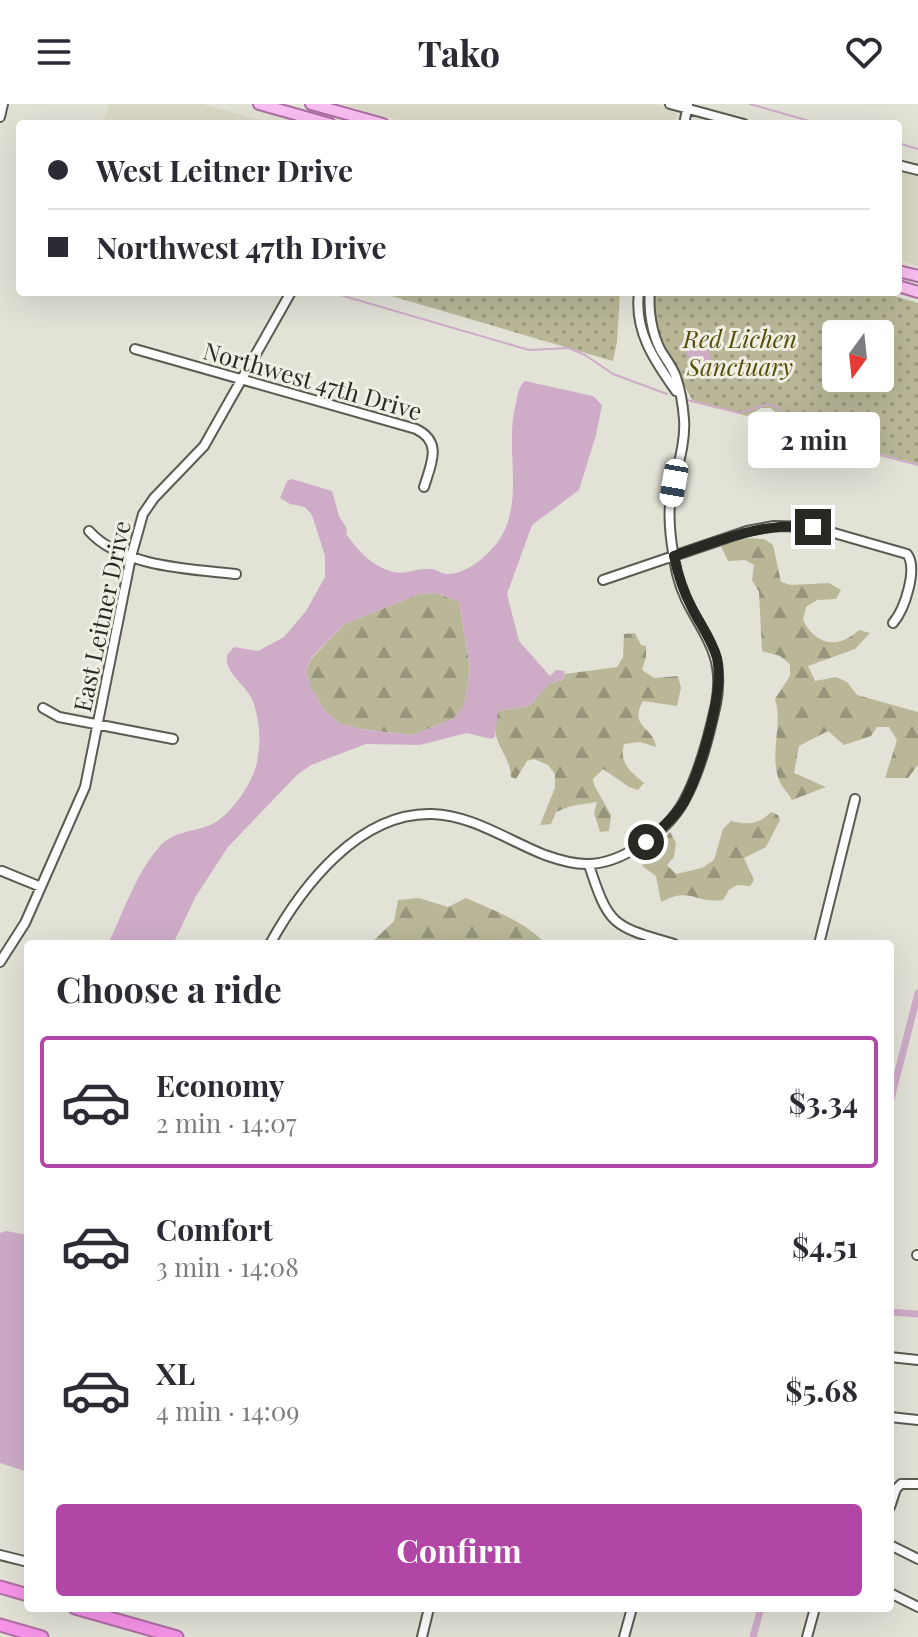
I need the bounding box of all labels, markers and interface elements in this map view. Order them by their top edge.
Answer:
text: Tako [418,28,500,76]
icon: menu [32,30,76,74]
icon: heart [842,30,886,74]
text: West Leitner Drive [96,150,353,190]
text: Northwest 47th Drive [96,227,387,267]
north arrow [822,320,894,392]
map controls [822,320,894,392]
park label: Red Lichen Sanctuary [682,322,797,382]
street label: Northwest 47th Drive [200,333,426,427]
callout: 2 min [747,411,879,467]
text: 2 min [780,422,848,457]
car [658,457,690,509]
route end [795,509,831,545]
street label: East Leitner Drive [65,518,137,714]
route start [628,824,664,860]
text: Choose a ride [56,964,282,1012]
text: Economy [156,1065,285,1105]
icon: car [60,1066,132,1138]
text: $3.34 [789,1082,858,1122]
text: 2 min · 14:07 [156,1105,297,1140]
text: Comfort [156,1209,273,1249]
icon: car [60,1210,132,1282]
text: $4.51 [792,1226,858,1266]
text: 3 min · 14:08 [156,1249,299,1284]
text: XL [156,1353,195,1393]
icon: car [60,1354,132,1426]
text: $5.68 [785,1370,858,1410]
text: 4 min · 14:09 [156,1393,300,1428]
button: Confirm [56,1504,862,1596]

